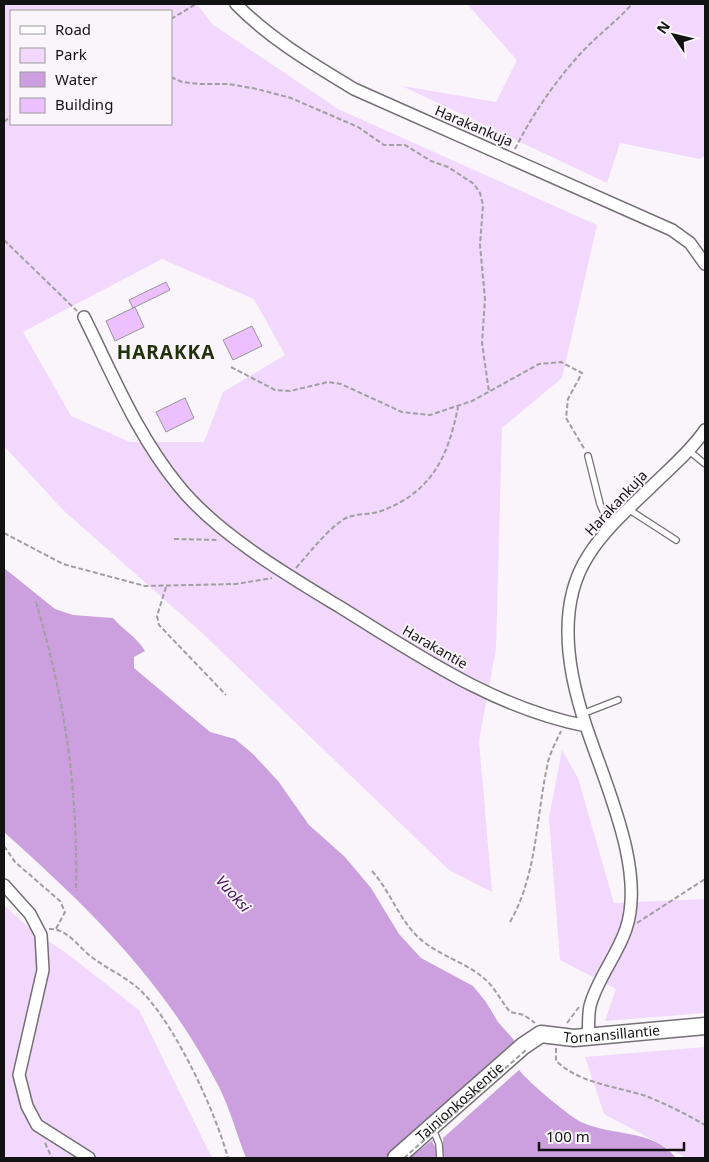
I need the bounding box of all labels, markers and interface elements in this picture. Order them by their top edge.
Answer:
legend [10,10,172,125]
north arrow [649,10,699,60]
text: N [652,17,674,37]
text: Road [55,19,91,39]
text: Park [55,44,87,64]
text: Water [55,69,97,89]
text: Building [55,94,113,114]
street label: Harakankuja [432,101,516,151]
district label: HARAKKA [117,339,215,365]
street label: Harakankuja [580,466,651,540]
street label: Harakantie [399,620,471,673]
water label: Vuoksi [212,871,256,917]
street label: Tornansillantie [562,1020,661,1047]
street label: Tainionkoskentie [412,1058,507,1145]
scale bar [539,1120,684,1152]
text: 100 m [546,1126,590,1146]

